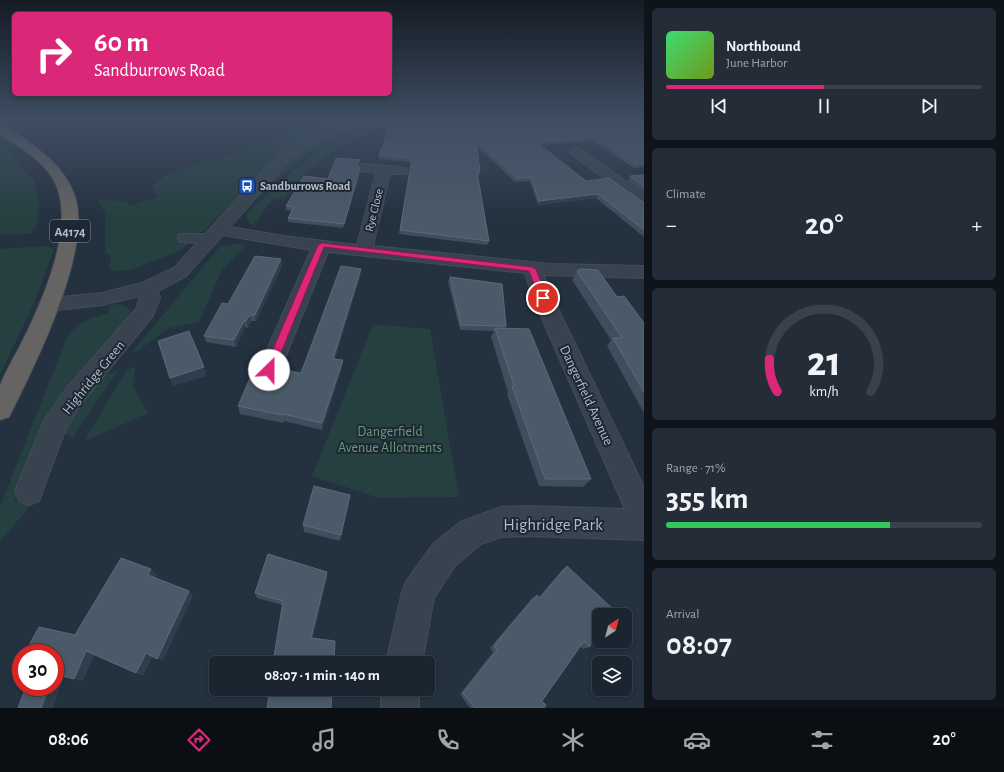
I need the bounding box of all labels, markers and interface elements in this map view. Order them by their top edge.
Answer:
icon: right [28,28,80,80]
text: 60 m [94,29,149,57]
text: Northbound [726,39,801,54]
text: June Harbor [726,57,787,70]
text: Sandburrows Road [94,62,225,80]
icon: previous [708,95,730,117]
icon: pause [813,95,835,117]
icon: next [918,95,940,117]
bus stop icon: Sandburrows Road [237,176,257,196]
place label: Sandburrows Road [260,180,351,192]
street label: Rye Close [363,187,386,233]
text: Climate [666,188,705,201]
text: 20° [805,210,843,240]
text: − [666,214,677,236]
text: + [971,214,982,236]
road number: A4174 [50,220,90,242]
pin [526,281,560,315]
icon: arrive [532,287,554,309]
street label: Highridge Green [60,338,128,417]
text: 21 [807,342,841,383]
street label: Dangerfield Avenue [557,343,615,448]
position arrow [248,349,290,391]
text: km/h [809,385,839,399]
park label: Dangerfield Avenue Allotments [338,425,442,455]
text: Range · 71% [666,462,726,475]
text: 355 km [666,484,748,514]
street label: Highridge Park [503,516,603,533]
north arrow [592,608,632,648]
map controls [592,608,632,696]
text: Arrival [666,608,699,621]
text: 08:07 [666,630,732,660]
speed limit sign: 30 [12,644,64,696]
button: layers [592,656,632,696]
text: 08:07 · 1 min · 140 m [264,668,380,683]
icon: directions [185,726,213,754]
icon: music [310,726,338,754]
icon: phone [434,726,462,754]
icon: climate [559,726,587,754]
icon: car [683,726,711,754]
icon: filters [808,726,836,754]
text: 08:06 [48,731,89,749]
text: 20° [933,731,956,749]

